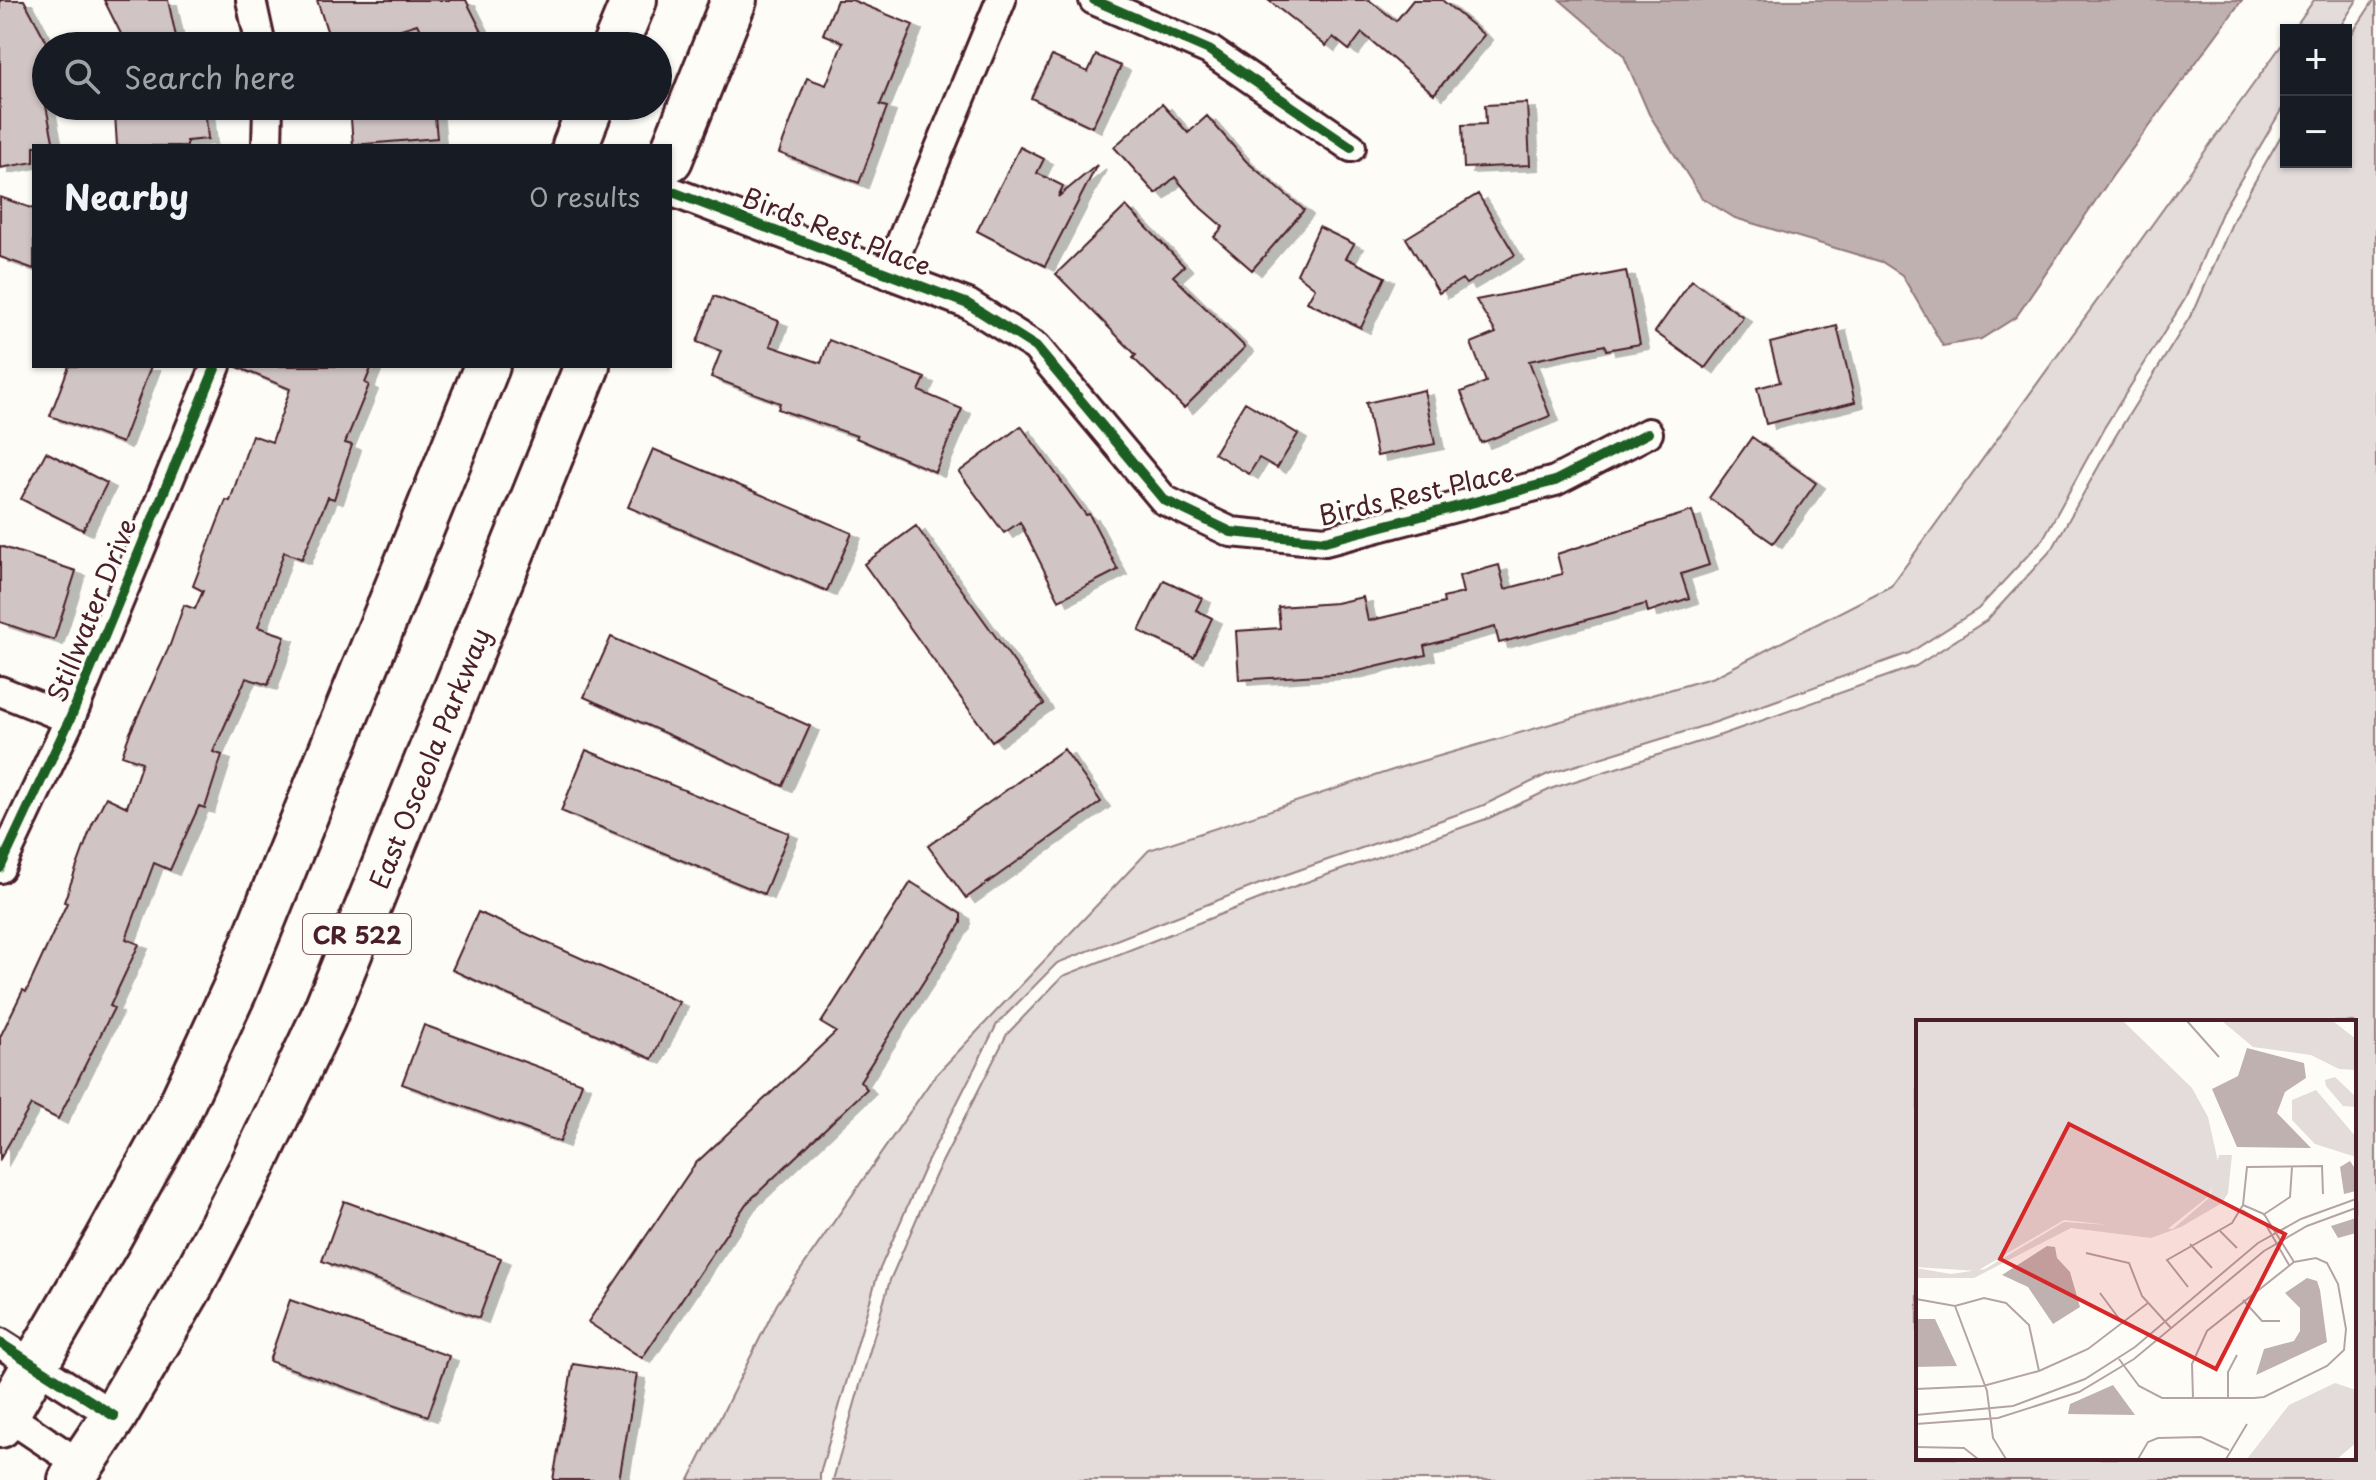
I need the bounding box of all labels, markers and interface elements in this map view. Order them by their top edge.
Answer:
map controls [2280,24,2352,168]
button: + [2280,24,2352,96]
search box [32,32,672,120]
icon: search [60,54,104,98]
text: Search here [124,54,296,99]
button: − [2280,96,2352,168]
text: Nearby [64,170,189,222]
text: 0 results [529,177,640,216]
street label: Birds Rest Place [737,177,937,285]
street label: Birds Rest Place [1315,452,1517,534]
street label: Stillwater Drive [36,512,146,708]
street label: East Osceola Parkway [359,622,499,894]
road number: CR 522 [303,914,411,954]
inset map [1916,1020,2356,1460]

